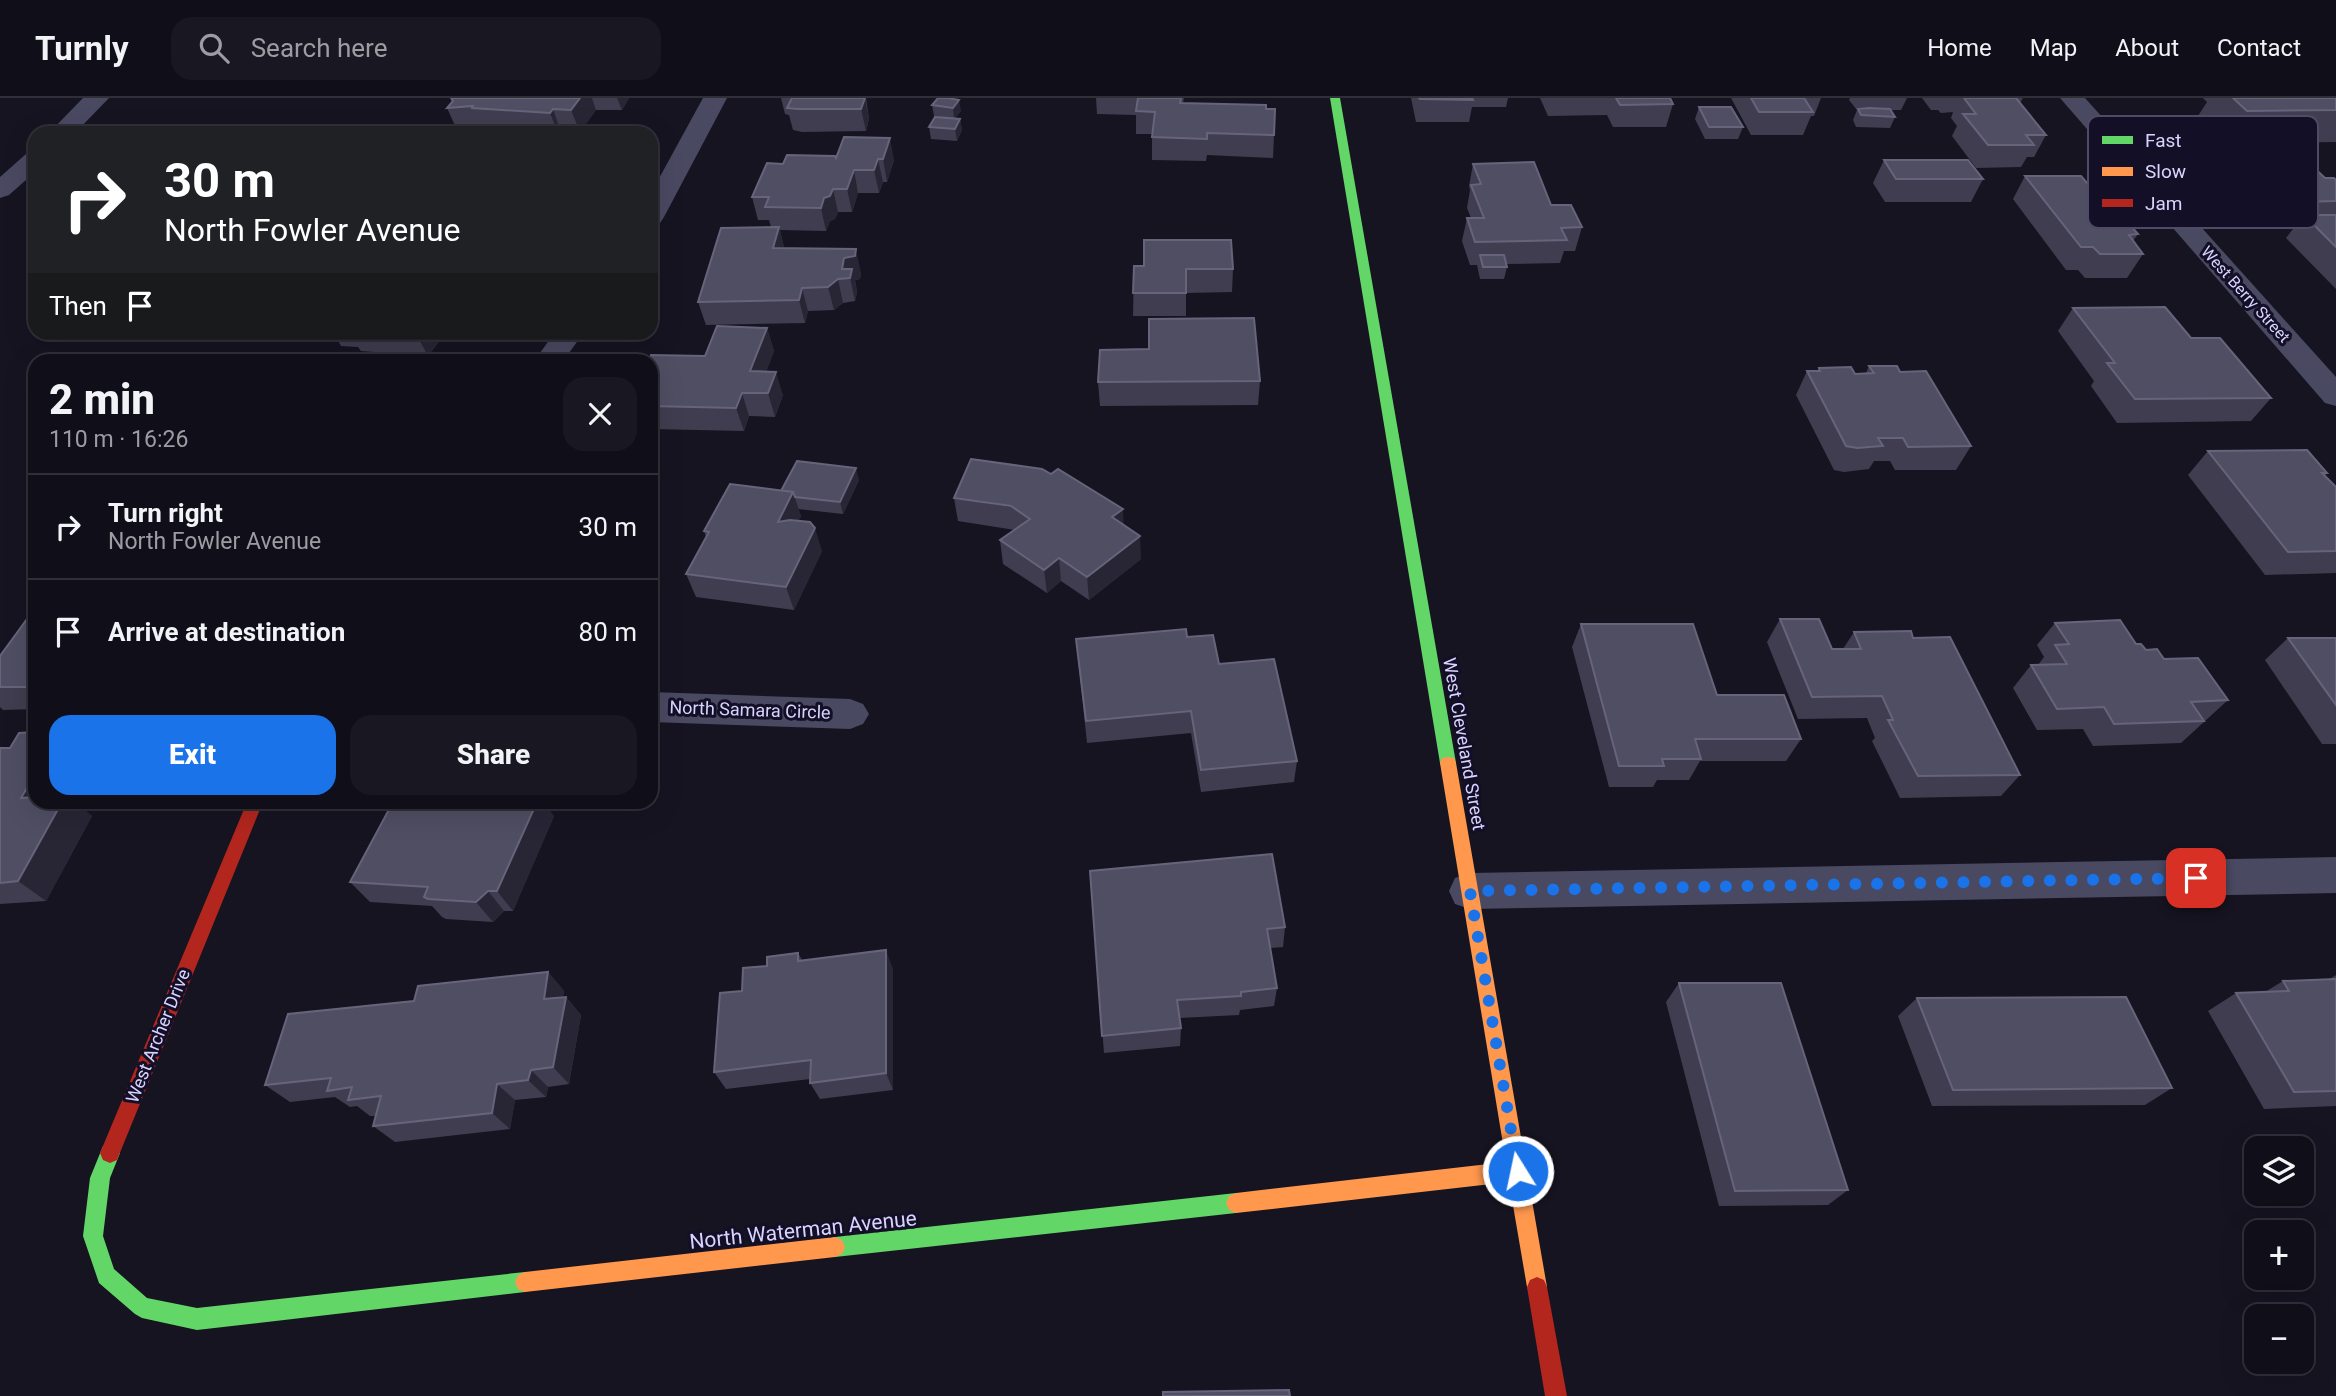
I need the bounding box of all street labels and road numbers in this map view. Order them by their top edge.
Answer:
street label: West Berry Street [2197,242,2294,346]
street label: West Cleveland Street [1439,656,1490,832]
street label: North Samara Circle [669,696,831,723]
street label: West Archer Drive [121,966,194,1106]
street label: North Waterman Avenue [688,1206,918,1254]

